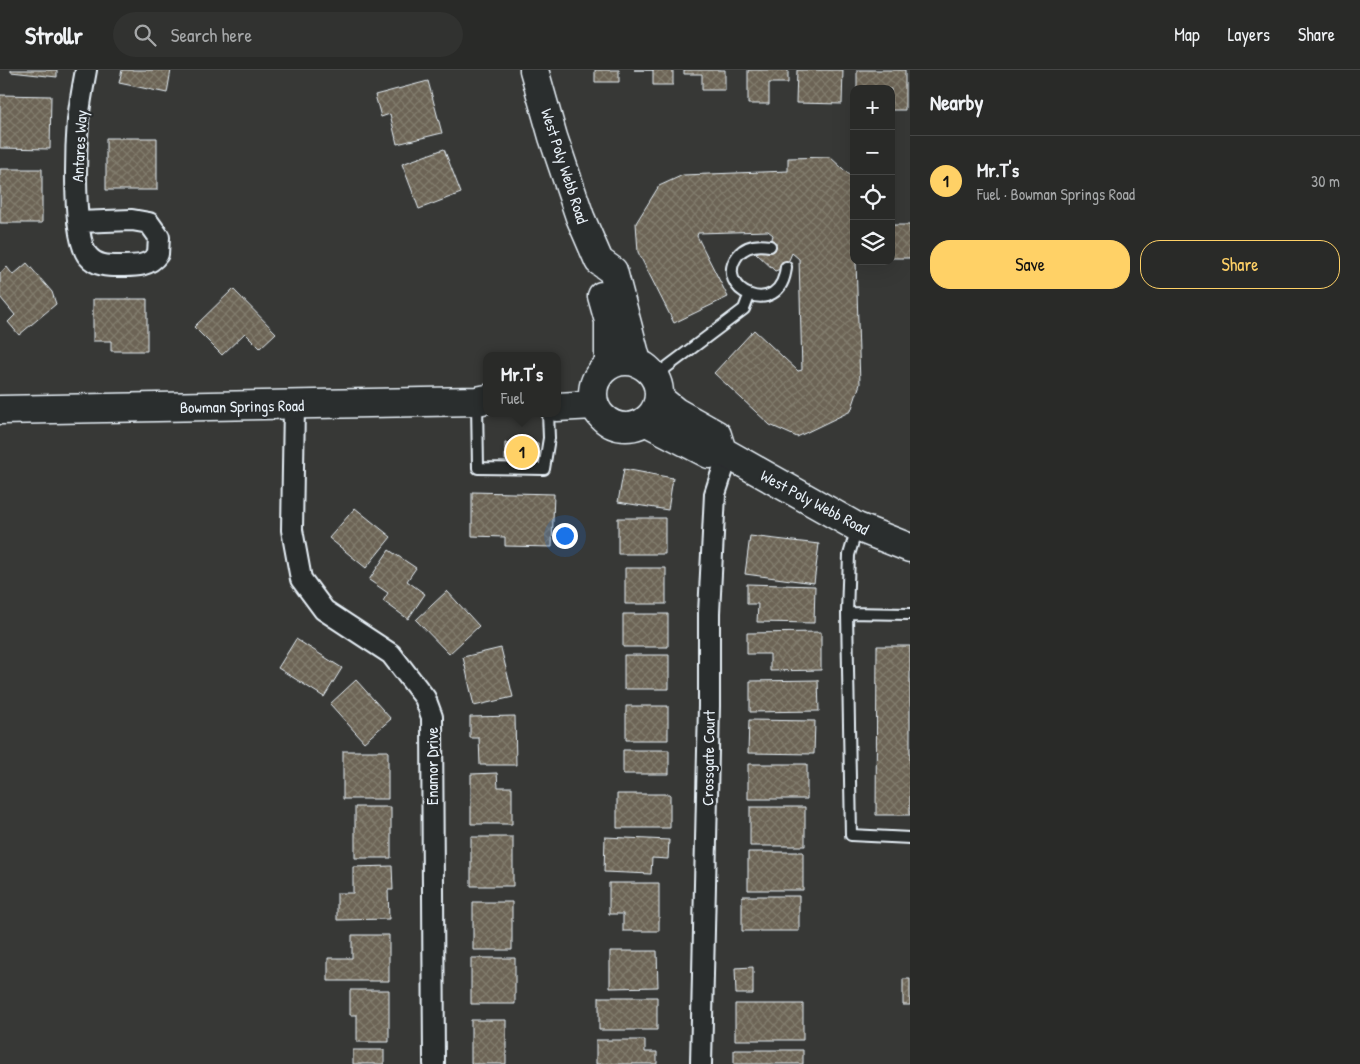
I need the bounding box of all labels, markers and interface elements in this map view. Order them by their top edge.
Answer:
search box [113,12,463,57]
text: Strollr [25,19,83,51]
icon: search [131,21,159,49]
text: Search here [171,22,252,48]
text: Map [1174,22,1200,47]
text: Layers [1228,22,1270,47]
text: Share [1298,22,1335,47]
map controls [850,85,895,265]
button: + [850,85,895,130]
text: Nearby [930,88,983,117]
street label: West Poly Webb Road [536,106,594,226]
street label: Antares Way [66,109,92,183]
button: − [850,130,895,175]
text: Mr.T's [977,157,1019,183]
text: 1 [943,170,949,192]
text: 30 m [1311,170,1340,192]
button: locate [850,175,895,220]
text: Fuel · Bowman Springs Road [977,183,1135,205]
button: layers [850,220,895,265]
button: Save [930,240,1130,289]
button: Share [1140,240,1340,289]
popup [483,352,561,417]
text: Mr.T's [501,361,543,387]
text: Fuel [501,387,524,409]
street label: Bowman Springs Road [180,394,304,418]
pin: 1 [506,433,538,471]
street label: West Poly Webb Road [757,464,873,540]
your location [552,523,578,549]
street label: Crossgate Court [696,709,720,806]
street label: Enamor Drive [421,726,443,805]

